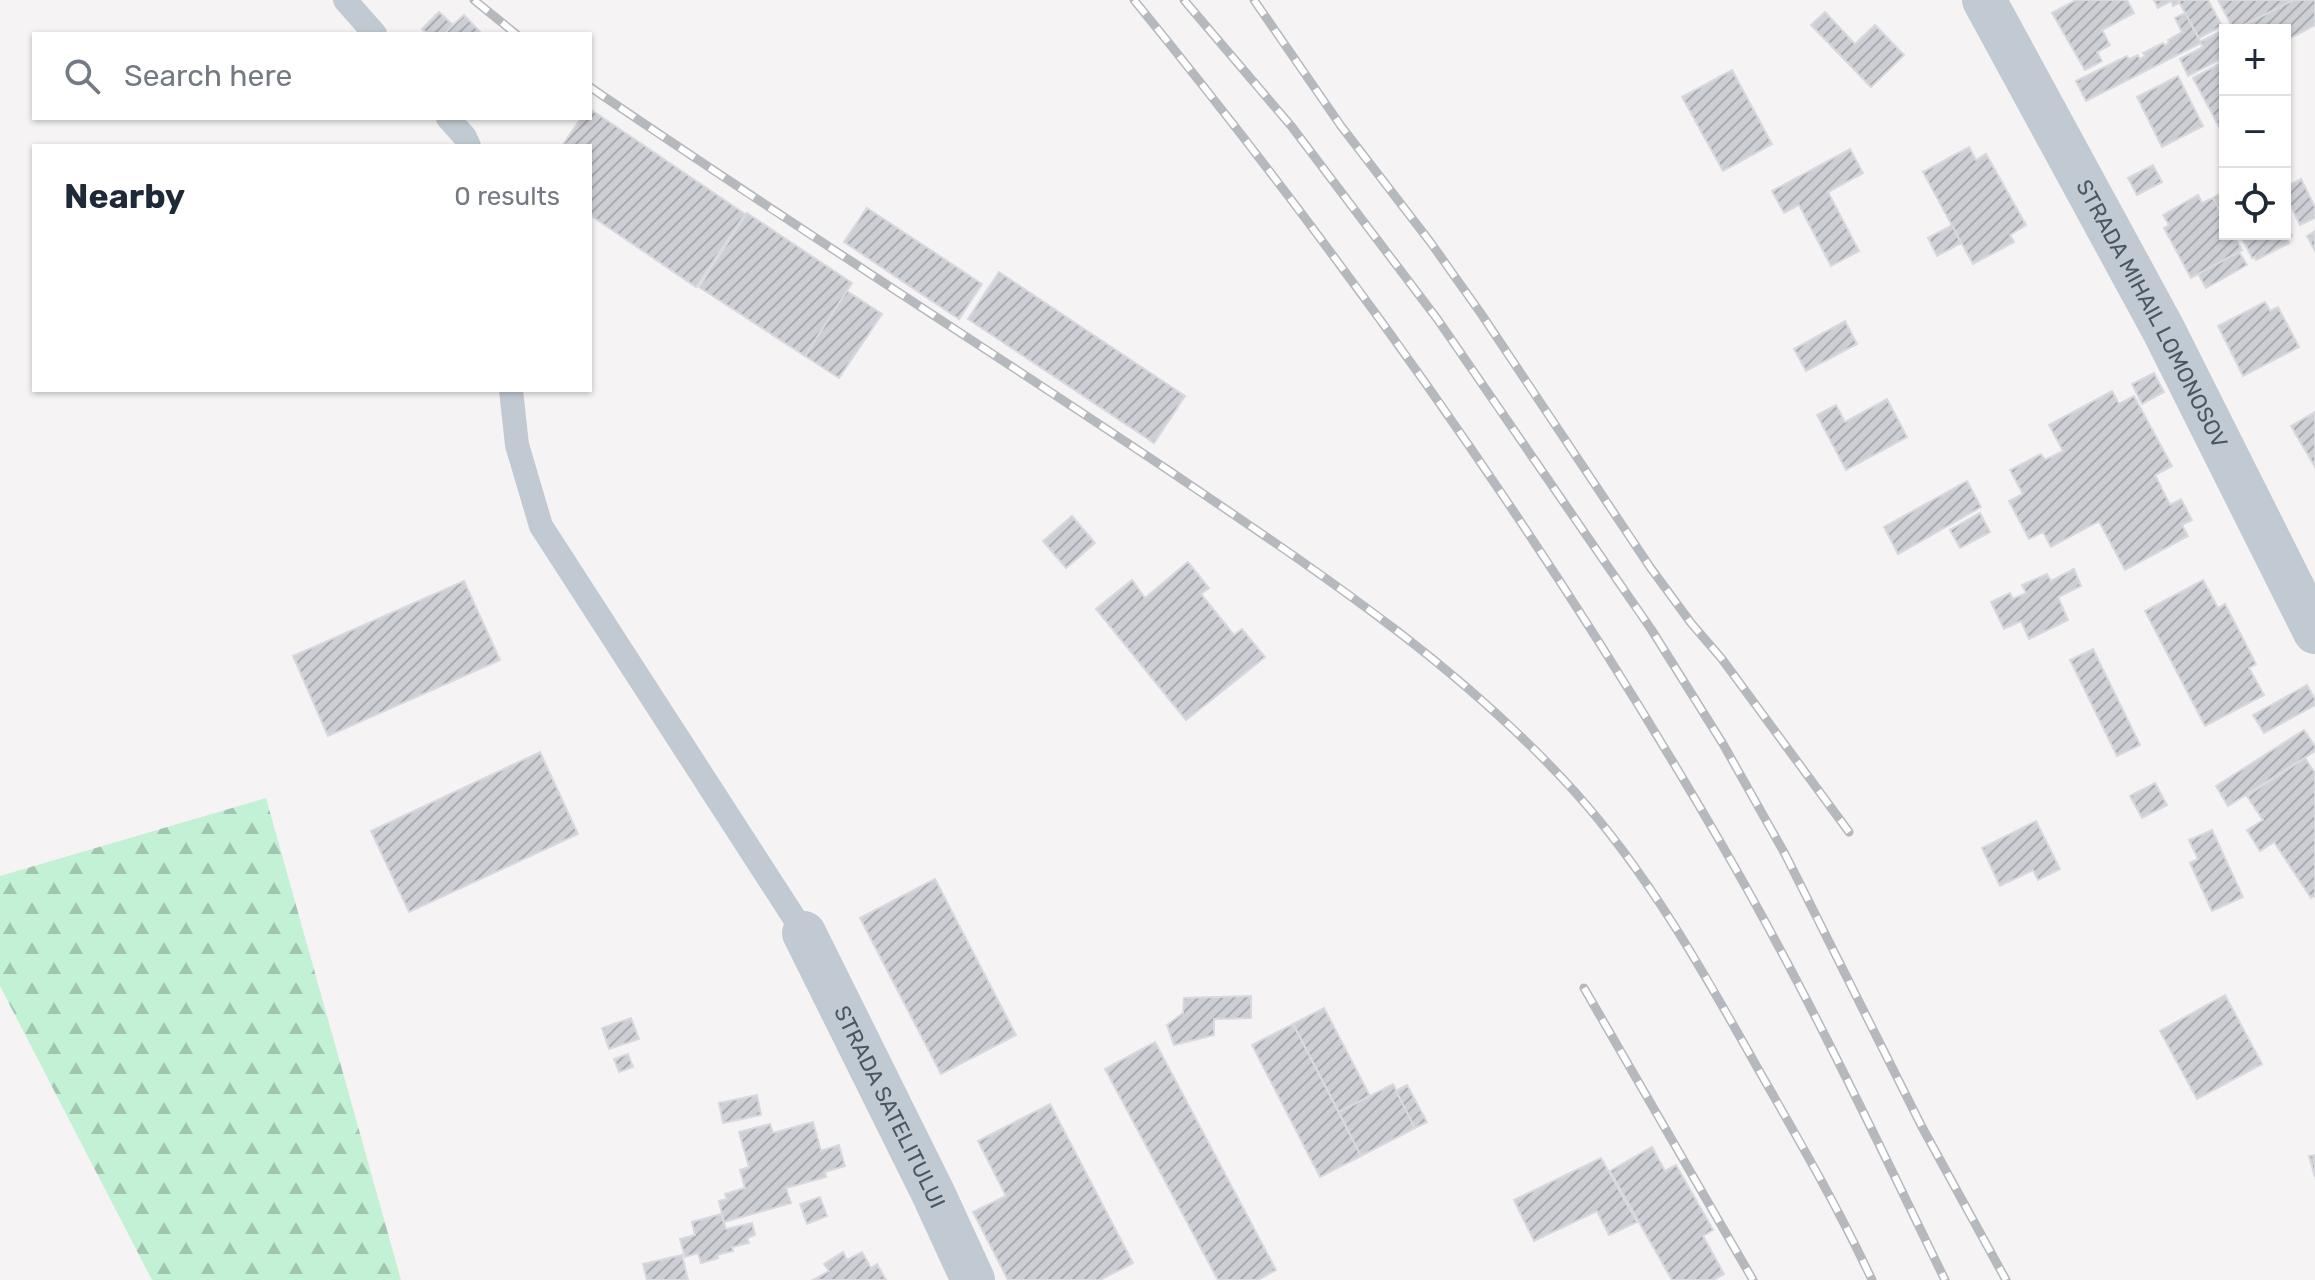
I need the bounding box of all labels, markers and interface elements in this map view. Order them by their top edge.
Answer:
map controls [2219,24,2291,240]
button: + [2219,24,2291,96]
search box [32,32,592,120]
icon: search [60,54,104,98]
text: Search here [124,58,292,94]
button: − [2219,96,2291,168]
button: locate [2219,168,2291,240]
street label: STRADA MIHAIL LOMONOSOV [2070,175,2233,452]
text: Nearby [64,176,185,217]
text: 0 results [454,181,560,212]
street label: STRADA SATELITULUI [828,1001,951,1213]

